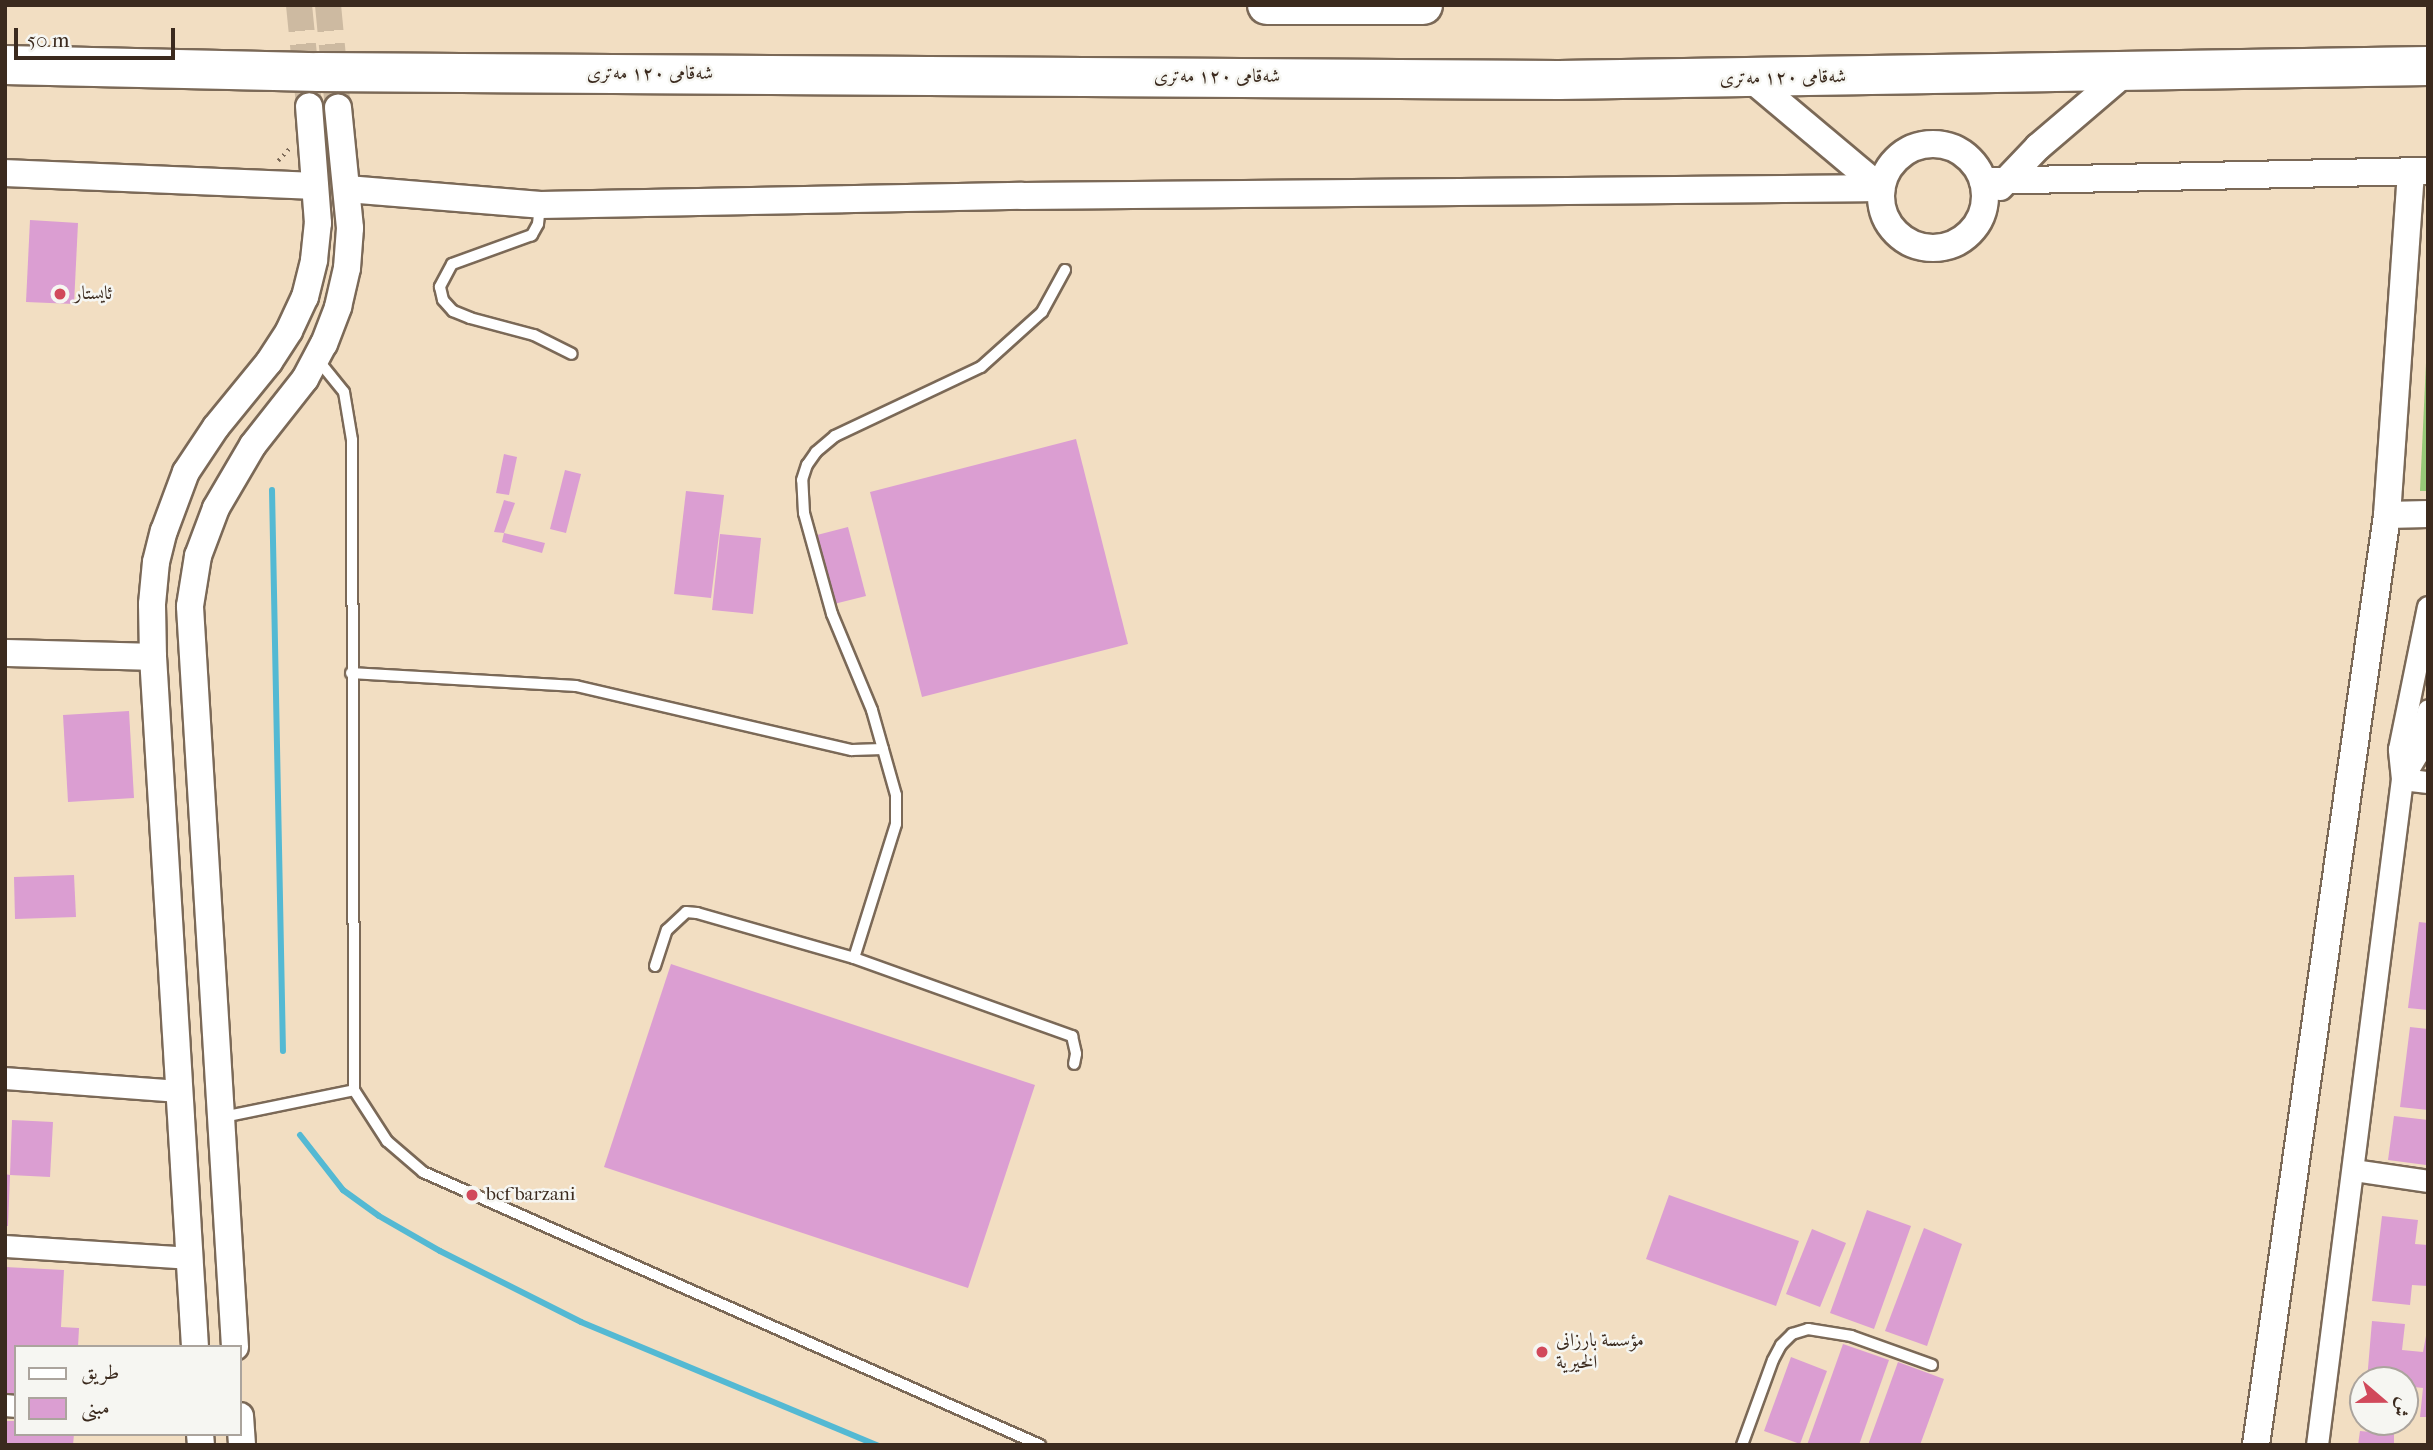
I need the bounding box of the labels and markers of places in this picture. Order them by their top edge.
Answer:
place label: ئایستار [74,283,112,305]
marker: ئایستار [52,286,68,302]
place label: bcf barzani [486,1184,575,1206]
marker: bcf barzani [464,1187,480,1203]
place label: مؤسسة بارزانی الخیریة [1556,1330,1644,1374]
marker: مؤسسة بارزانی الخیریة [1534,1344,1550,1360]

